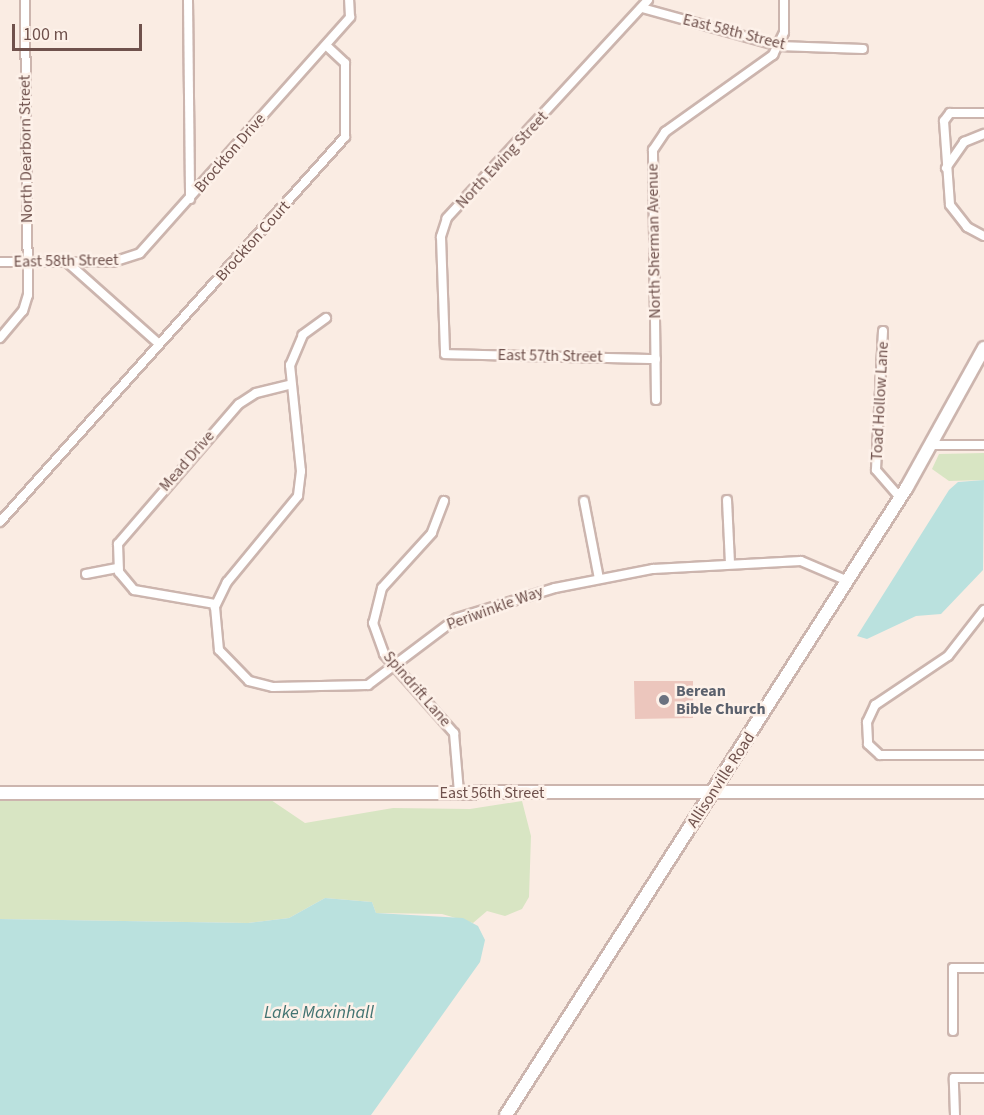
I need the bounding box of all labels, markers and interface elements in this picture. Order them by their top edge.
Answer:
street label: East 58th Street [681,10,787,54]
scale bar [15,12,146,50]
text: 100 m [23,22,68,47]
street label: North Dearborn Street [15,75,37,223]
street label: North Ewing Street [452,107,552,213]
street label: Brockton Drive [190,109,270,197]
street label: North Sherman Avenue [643,163,665,319]
street label: Brockton Court [212,197,294,285]
street label: East 58th Street [13,250,119,272]
street label: Toad Hollow Lane [867,341,893,461]
street label: East 57th Street [497,345,603,367]
street label: Mead Drive [155,427,219,495]
street label: Periwinkle Way [444,582,546,634]
street label: Spindrift Lane [379,647,455,731]
place label: Berean Bible Church [676,681,766,719]
marker: Berean Bible Church [657,693,671,707]
street label: Allisonville Road [683,729,759,831]
street label: East 56th Street [440,783,544,803]
water label: Lake Maxinhall [264,1002,374,1024]

